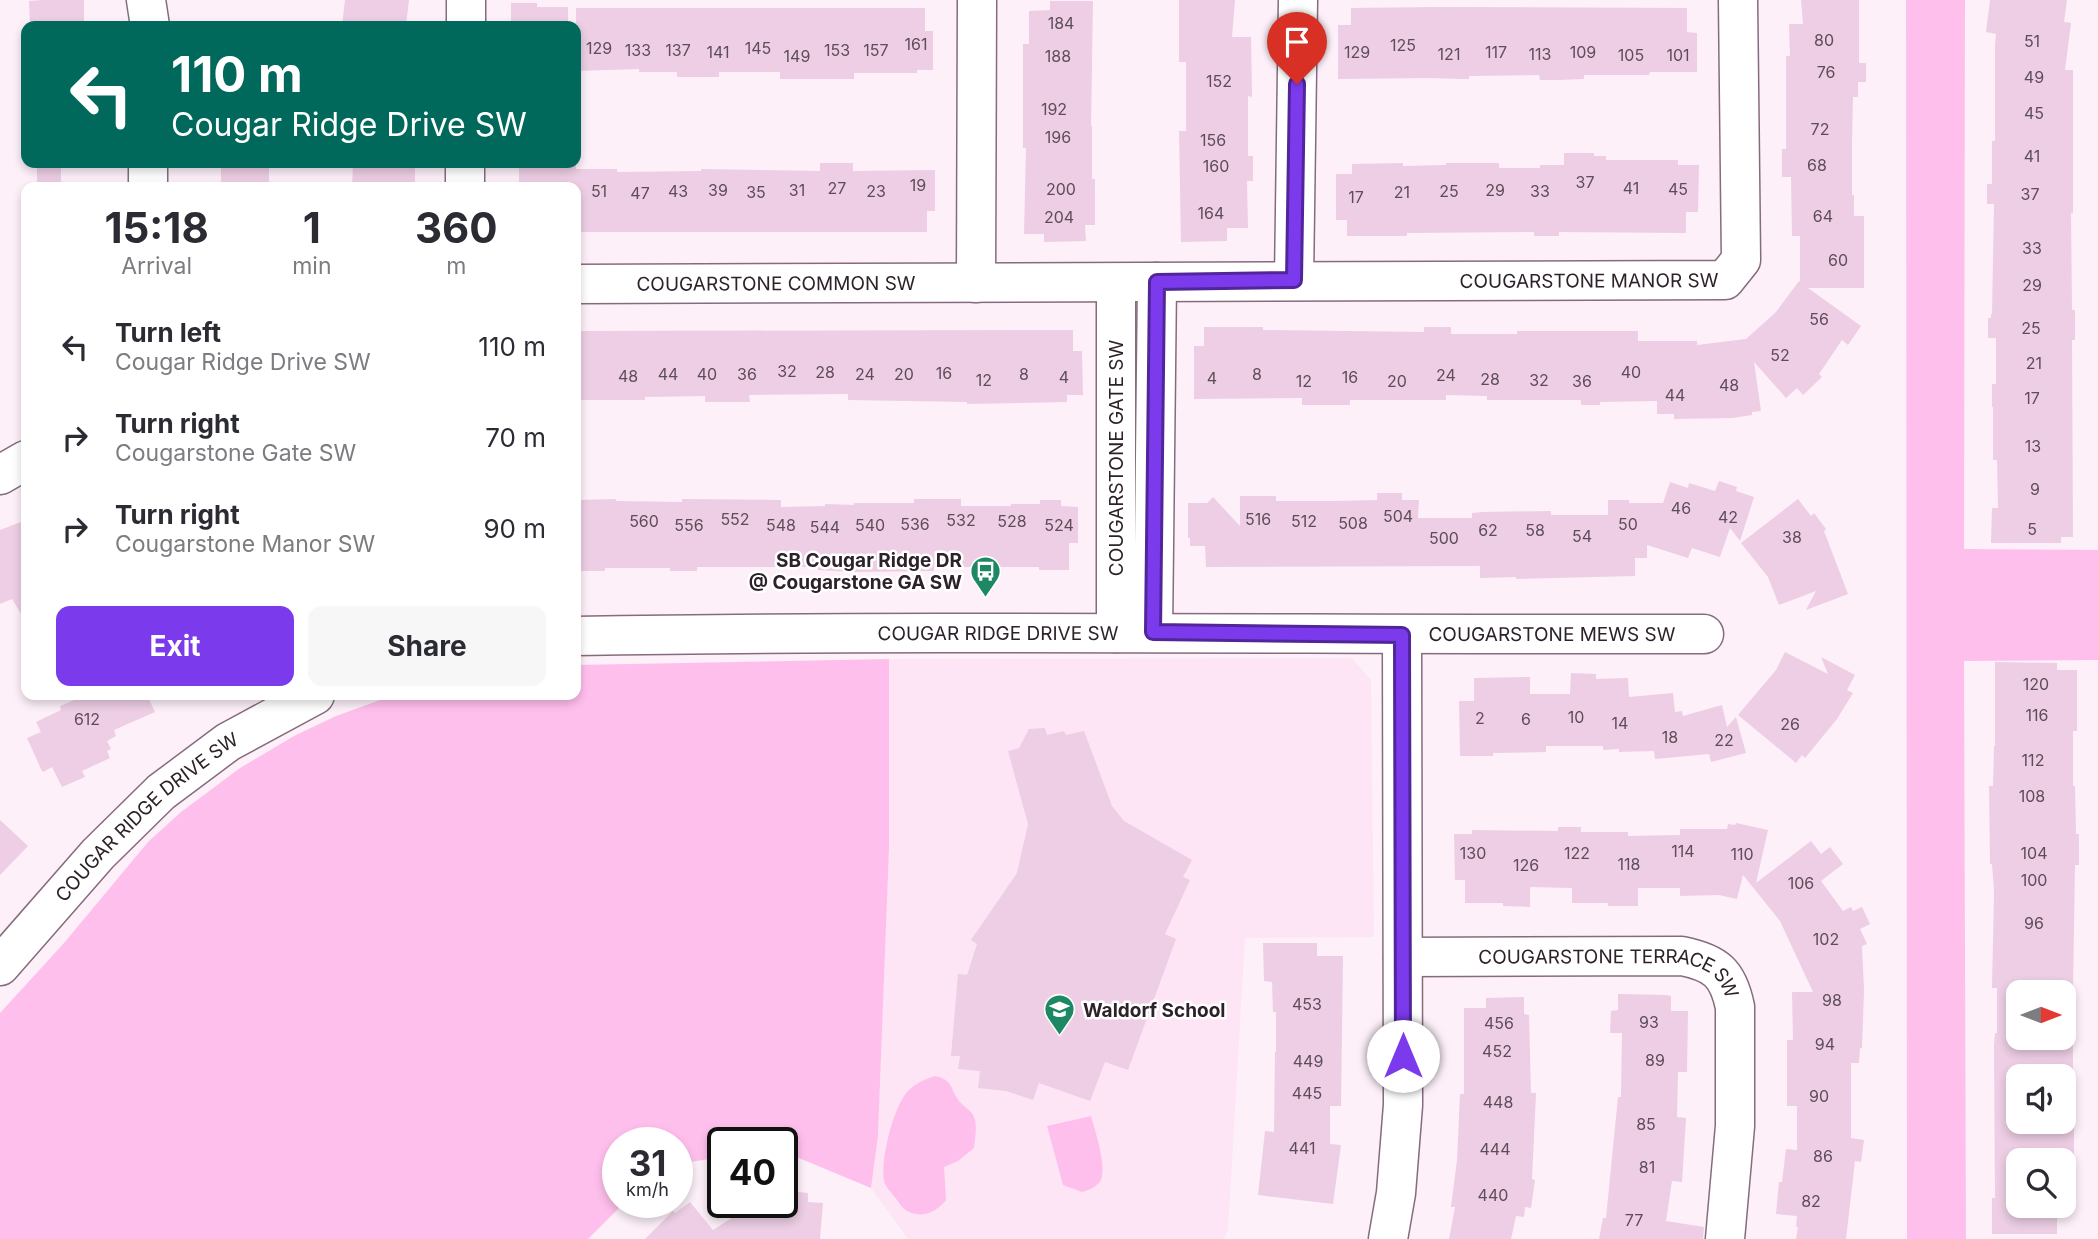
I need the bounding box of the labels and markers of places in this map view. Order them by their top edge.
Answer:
pin [1267,12.0,1327,84]
place label: SB Cougar Ridge DR @ Cougarstone GA SW [749,549,963,594]
bus stop icon: SB Cougar Ridge DR @ Cougarstone GA SW [968,554,1002,598]
school or university icon: Waldorf School [1043,993,1077,1037]
place label: Waldorf School [1083,999,1226,1022]

